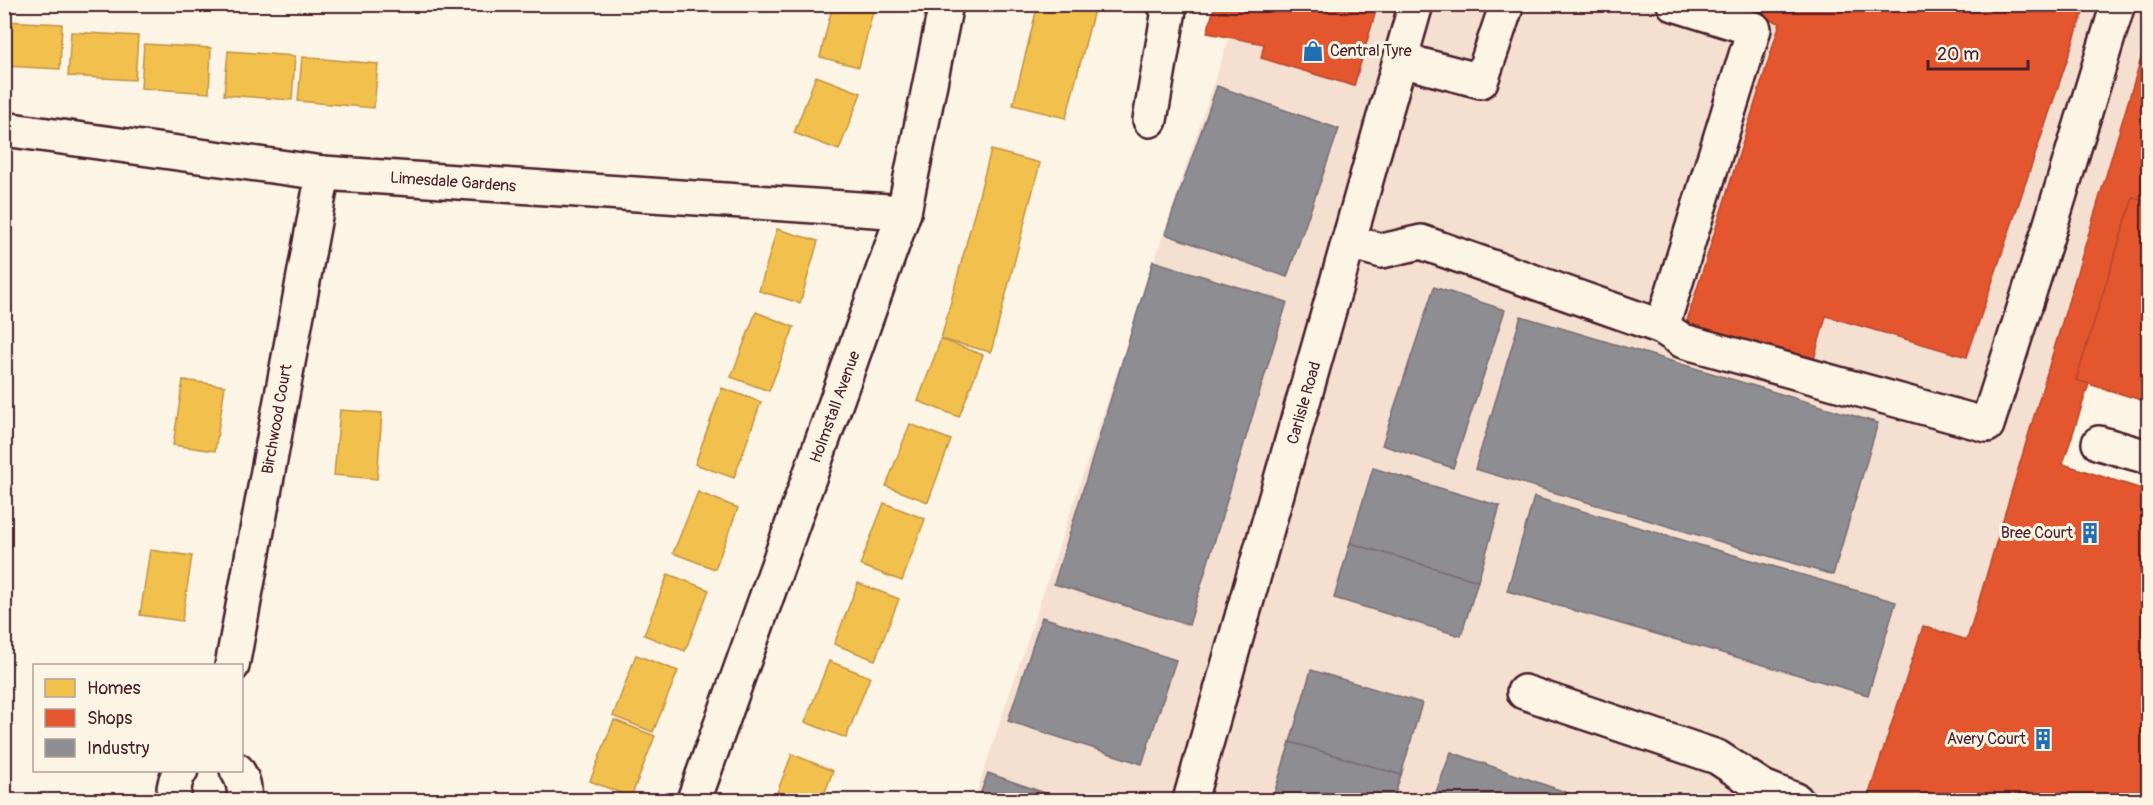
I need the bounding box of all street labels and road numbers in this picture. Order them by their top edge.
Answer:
street label: Limesdale Gardens [389,168,517,196]
street label: Holmstall Avenue [805,348,865,466]
street label: Carlisle Road [1283,359,1325,447]
street label: Birchwood Court [257,362,297,476]

